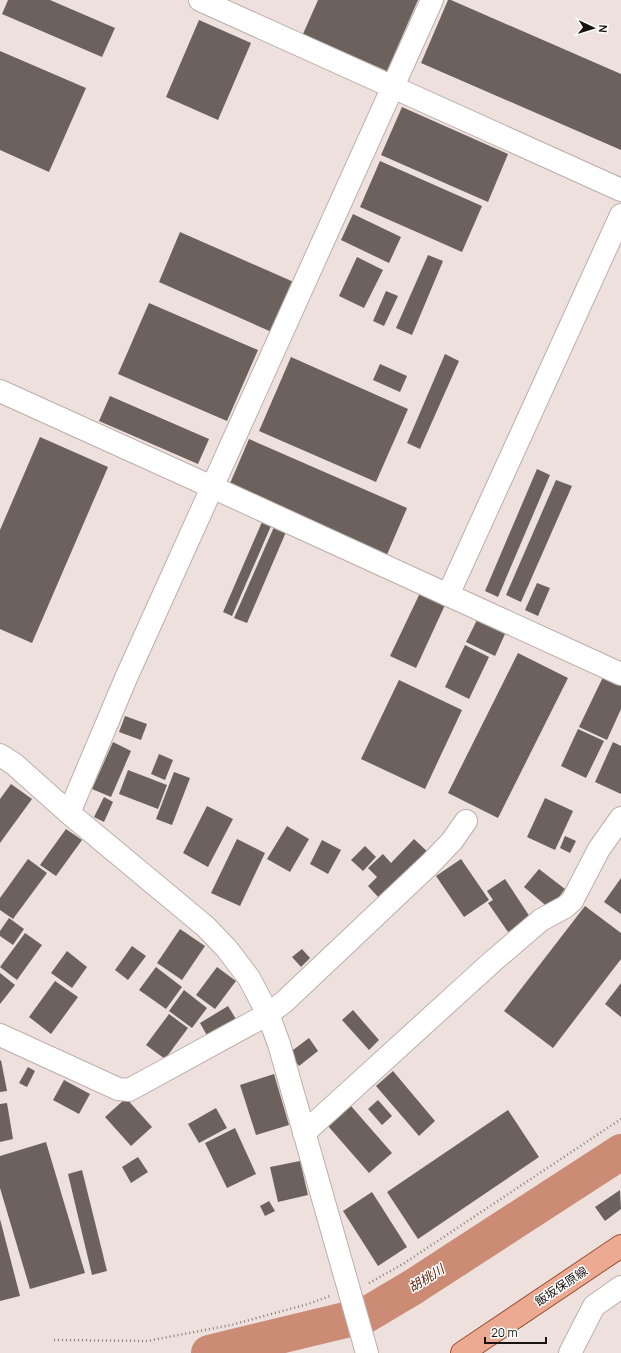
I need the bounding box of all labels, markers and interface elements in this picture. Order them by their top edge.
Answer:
north arrow [573,8,613,48]
text: N [596,24,611,33]
water label: 胡桃川 [405,1259,449,1296]
street label: 飯坂保原線 [531,1262,591,1310]
scale bar [485,1319,546,1345]
text: 20 m [491,1324,518,1341]

